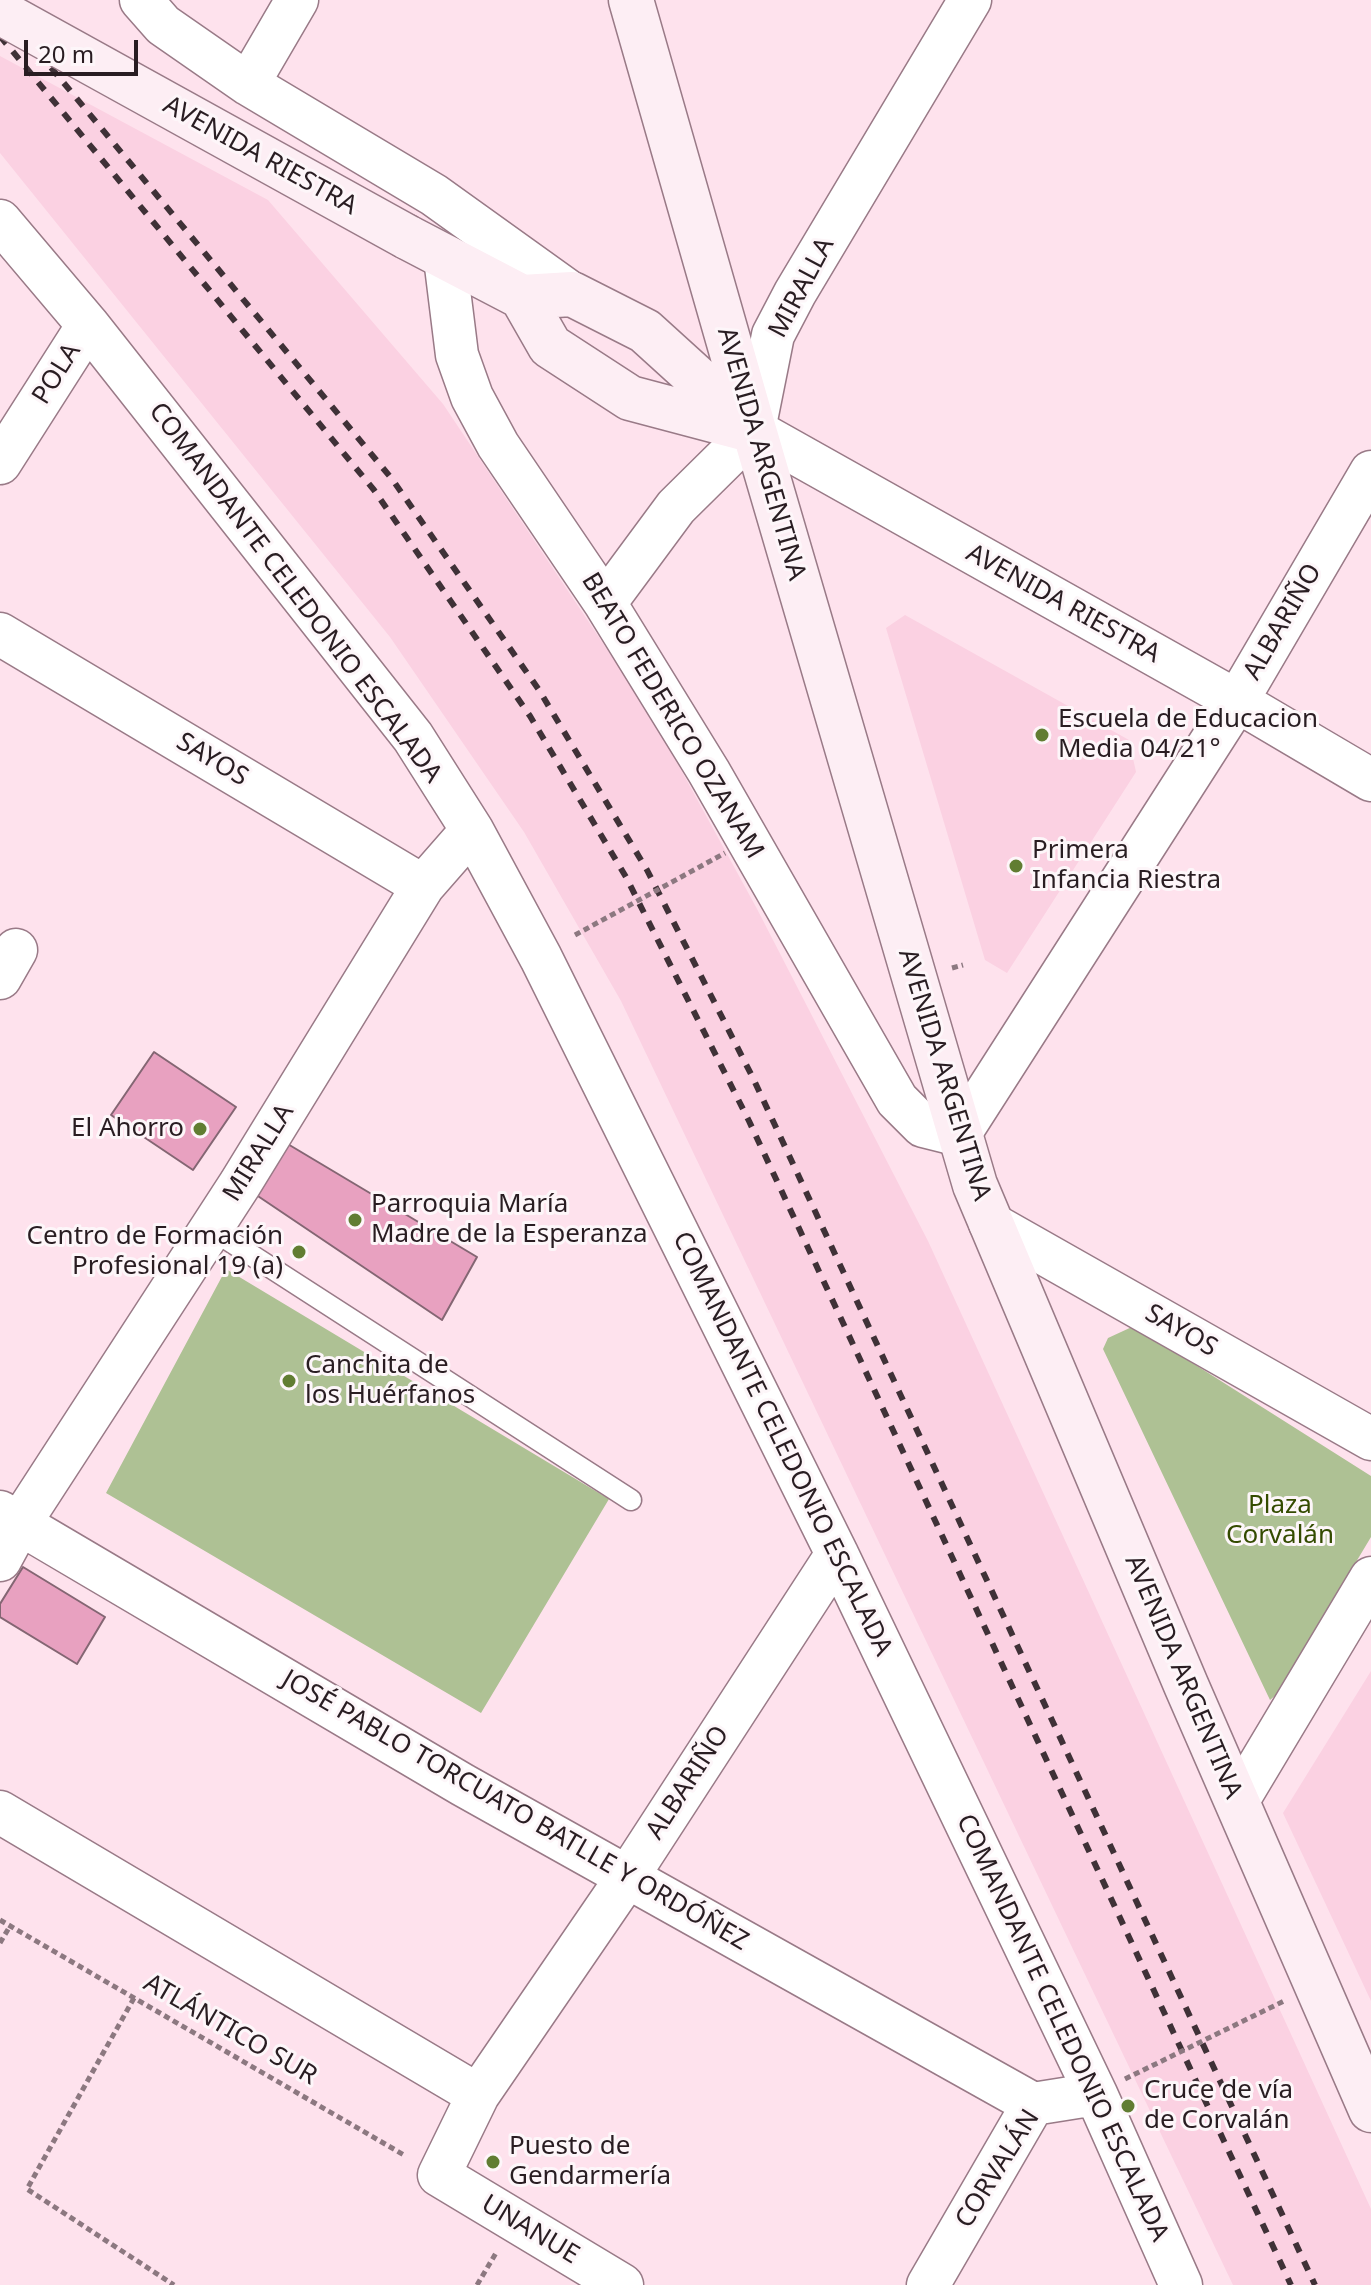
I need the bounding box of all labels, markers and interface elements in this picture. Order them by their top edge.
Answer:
scale bar [28,24,142,74]
text: 20 m [38,37,94,70]
street label: AVENIDA RIESTRA [158,90,362,222]
street label: MIRALLA [763,233,841,343]
street label: AVENIDA ARGENTINA [710,324,812,584]
street label: POLA [26,338,88,410]
street label: COMANDANTE CELEDONIO ESCALADA [142,397,448,789]
street label: AVENIDA RIESTRA [961,538,1165,670]
street label: ALBARIÑO [1237,558,1329,686]
street label: BEATO FEDERICO OZANAM [574,567,770,865]
place label: Escuela de Educacion Media 04/21° [1058,704,1318,766]
marker: Escuela de Educacion Media 04/21° [1033,726,1051,744]
street label: SAYOS [170,727,254,793]
place label: Primera Infancia Riestra [1032,835,1221,896]
marker: Primera Infancia Riestra [1007,857,1025,875]
street label: AVENIDA ARGENTINA [891,945,997,1205]
street label: MIRALLA [217,1098,301,1208]
place label: El Ahorro [71,1113,184,1145]
marker: El Ahorro [191,1120,209,1138]
place label: Parroquia María Madre de la Esperanza [371,1189,648,1250]
marker: Parroquia María Madre de la Esperanza [346,1211,364,1229]
place label: Centro de Formación Profesional 19 (a) [26,1221,283,1282]
street label: COMANDANTE CELEDONIO ESCALADA [665,1227,899,1661]
marker: Centro de Formación Profesional 19 (a) [290,1243,308,1261]
street label: SAYOS [1139,1298,1223,1364]
place label: Canchita de los Huérfanos [305,1350,475,1412]
marker: Canchita de los Huérfanos [280,1372,298,1390]
park label: Plaza Corvalán [1226,1490,1334,1552]
street label: AVENIDA ARGENTINA [1118,1550,1248,1804]
street label: JOSÉ PABLO TORCUATO BATLLE Y ORDÓÑEZ [276,1664,754,1958]
street label: ALBARIÑO [640,1720,736,1846]
street label: COMANDANTE CELEDONIO ESCALADA [949,1809,1175,2247]
street label: ATLÁNTICO SUR [138,1968,322,2092]
place label: Cruce de vía de Corvalán [1144,2075,1293,2136]
marker: Cruce de vía de Corvalán [1119,2097,1137,2115]
street label: CORVALÁN [949,2104,1047,2234]
place label: Puesto de Gendarmería [509,2131,671,2192]
marker: Puesto de Gendarmería [484,2153,502,2171]
street label: UNANUE [475,2189,585,2271]

